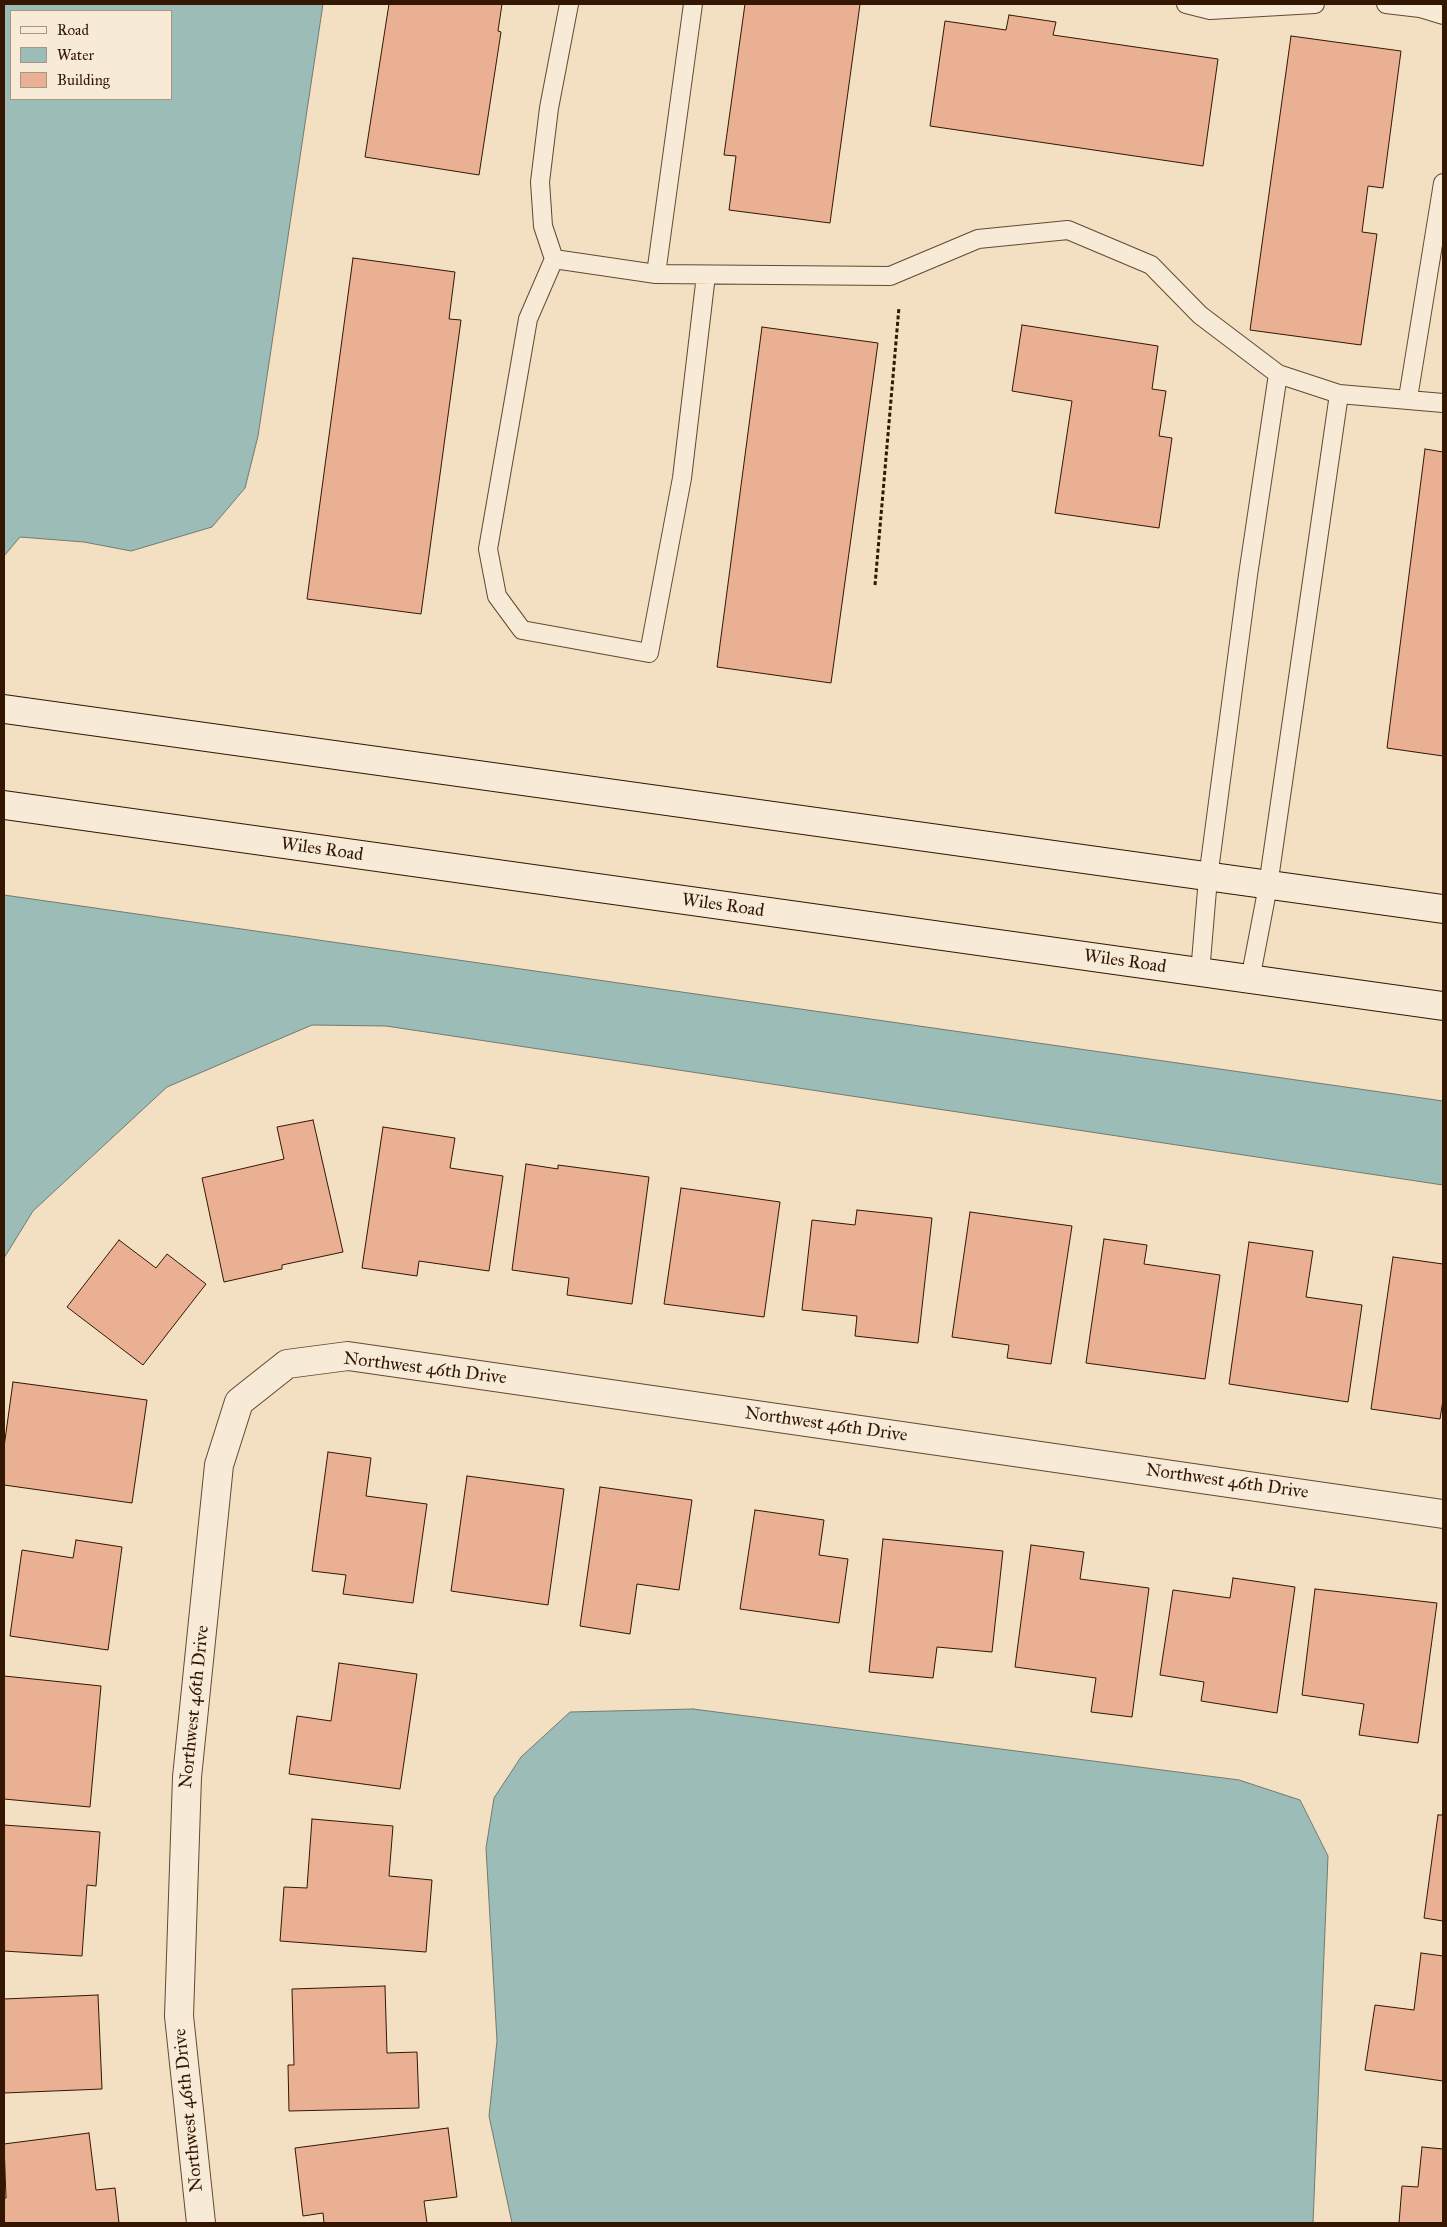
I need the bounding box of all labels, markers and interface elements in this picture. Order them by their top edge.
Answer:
legend [10,10,172,100]
text: Road [57,21,89,39]
text: Water [57,46,94,64]
text: Building [57,71,110,89]
street label: Wiles Road [279,834,365,866]
street label: Wiles Road [680,890,766,922]
street label: Wiles Road [1082,946,1168,978]
street label: Northwest 46th Drive [342,1348,508,1390]
street label: Northwest 46th Drive [743,1403,909,1447]
street label: Northwest 46th Drive [1144,1460,1310,1504]
street label: Northwest 46th Drive [176,1624,214,1790]
street label: Northwest 46th Drive [170,2027,208,2193]

